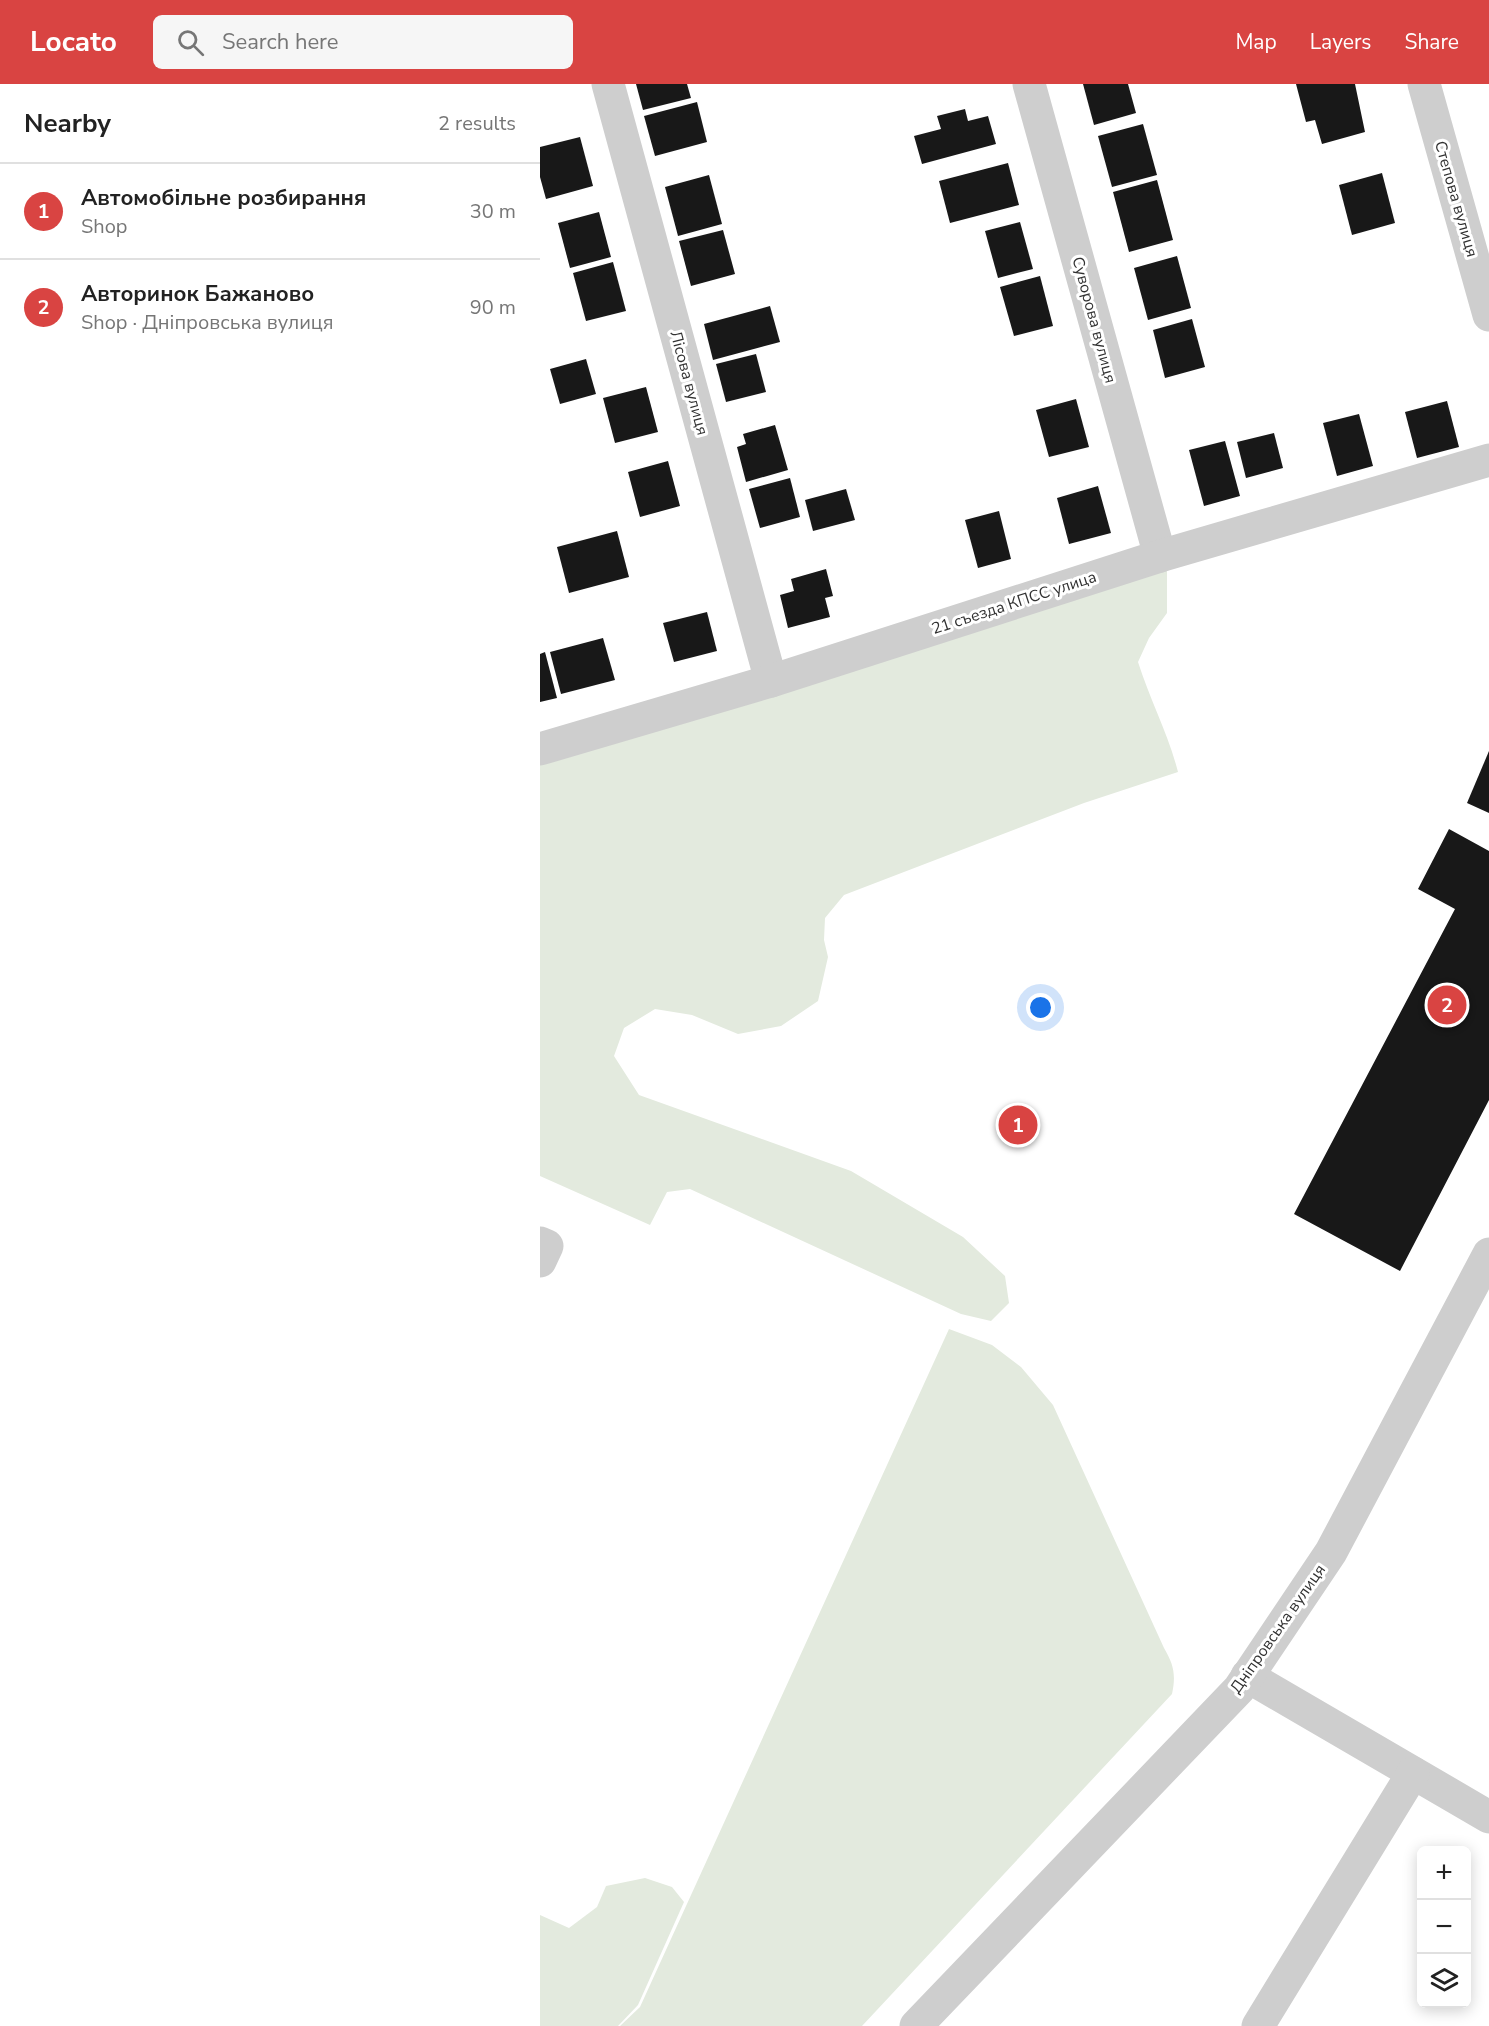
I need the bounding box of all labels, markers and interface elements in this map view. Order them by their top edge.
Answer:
search box [153,15,573,69]
text: Locato [30,23,117,61]
icon: search [174,26,207,59]
text: Search here [222,27,339,57]
text: Map [1235,28,1277,56]
text: Layers [1310,28,1371,56]
text: Share [1404,28,1459,56]
text: Nearby [24,106,111,141]
text: 2 results [438,110,516,137]
street label: Степова вулиця [1429,138,1483,260]
text: Автомобільне розбирання [81,183,366,213]
text: 1 [38,198,50,225]
text: 30 m [470,198,516,225]
text: Shop [81,213,127,240]
street label: Суворова вулиця [1067,254,1121,386]
text: Авторинок Бажаново [81,279,314,309]
text: 2 [38,294,50,321]
text: 90 m [470,294,516,321]
text: Shop · Дніпровська вулиця [81,309,334,336]
street label: Лісова вулиця [664,328,714,438]
street label: 21 съезда КПСС улица [929,566,1099,640]
pin: 2 [1428,982,1466,1028]
your location [1026,993,1055,1022]
pin: 1 [998,1102,1038,1148]
street label: Дніпровська вулиця [1225,1560,1331,1698]
map controls [1417,1846,1471,2008]
button: + [1417,1846,1471,1900]
button: − [1417,1900,1471,1954]
button: layers [1417,1954,1471,2008]

